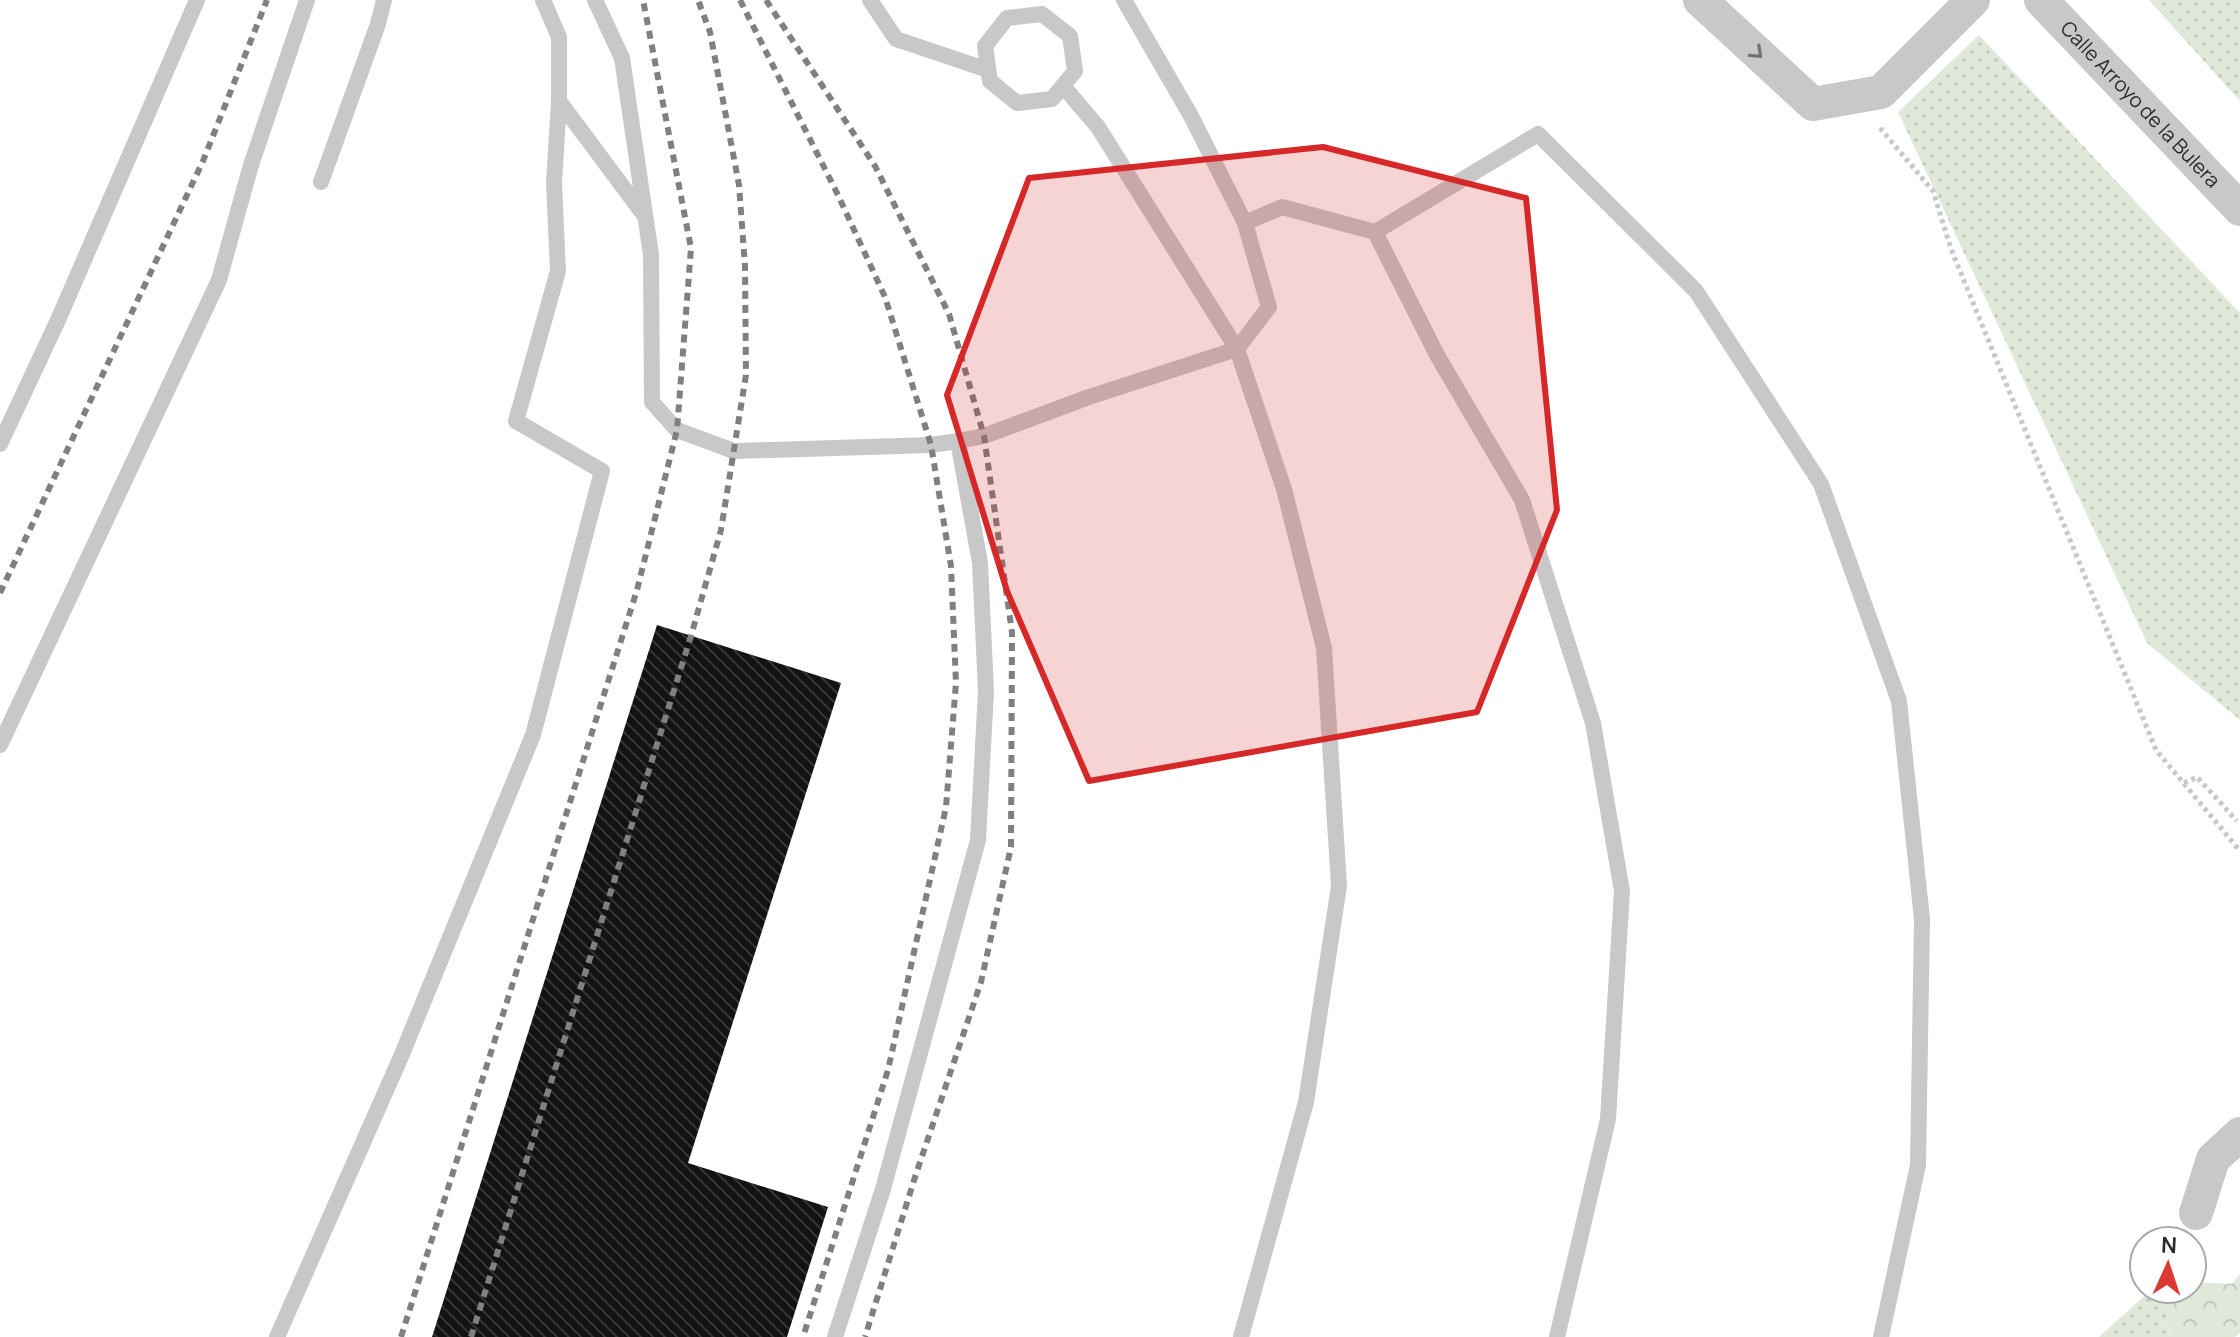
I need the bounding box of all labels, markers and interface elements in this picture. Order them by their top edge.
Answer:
street label: Calle Arroyo de la Bulera [2055,15,2227,193]
one-way arrow [1748,43,1763,57]
north arrow [2128,1225,2208,1305]
text: N [2160,1230,2178,1260]

